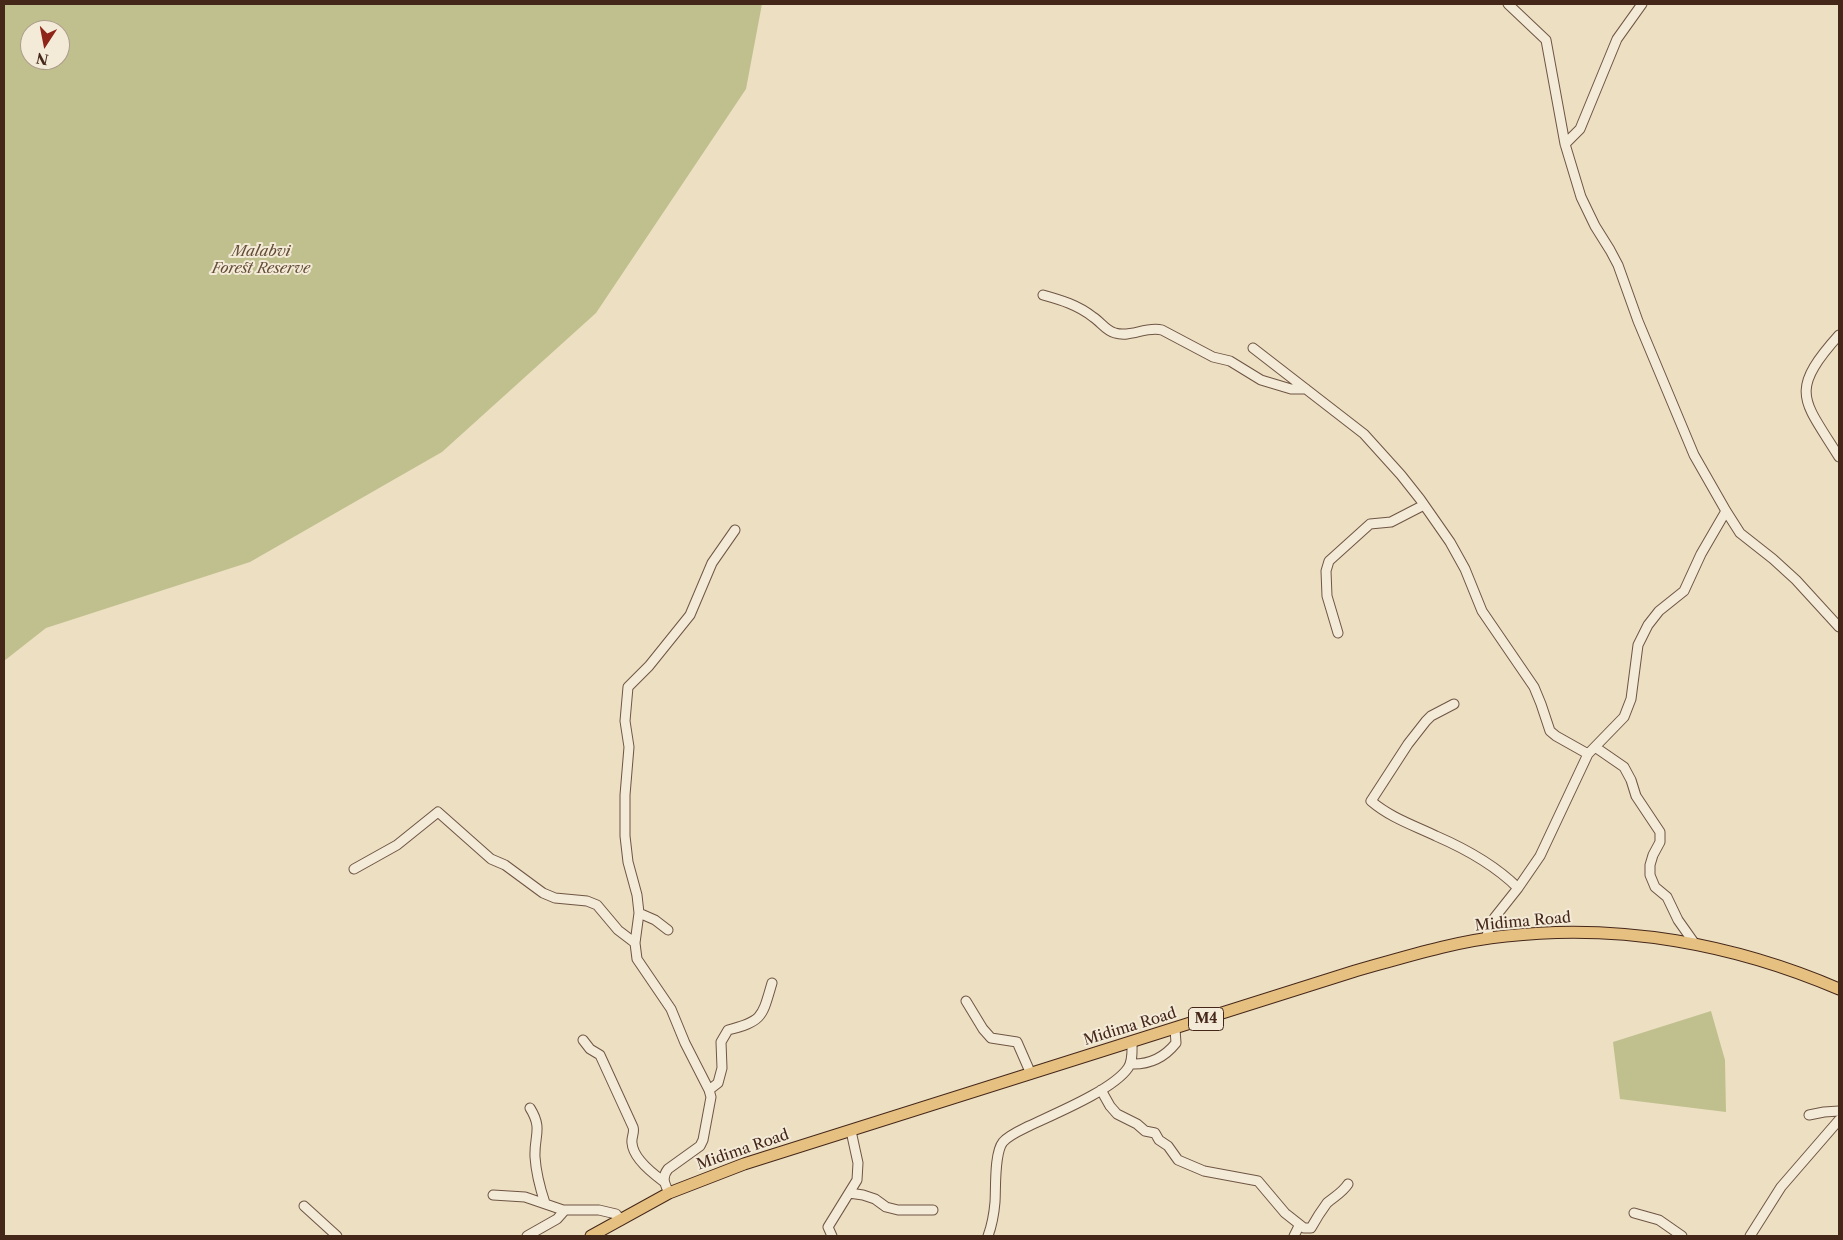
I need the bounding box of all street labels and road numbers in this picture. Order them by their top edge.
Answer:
street label: Midima Road [1474,909,1572,935]
street label: Midima Road [1081,1004,1179,1050]
road number: M4 [1188,1008,1224,1030]
street label: Midima Road [695,1126,791,1174]

